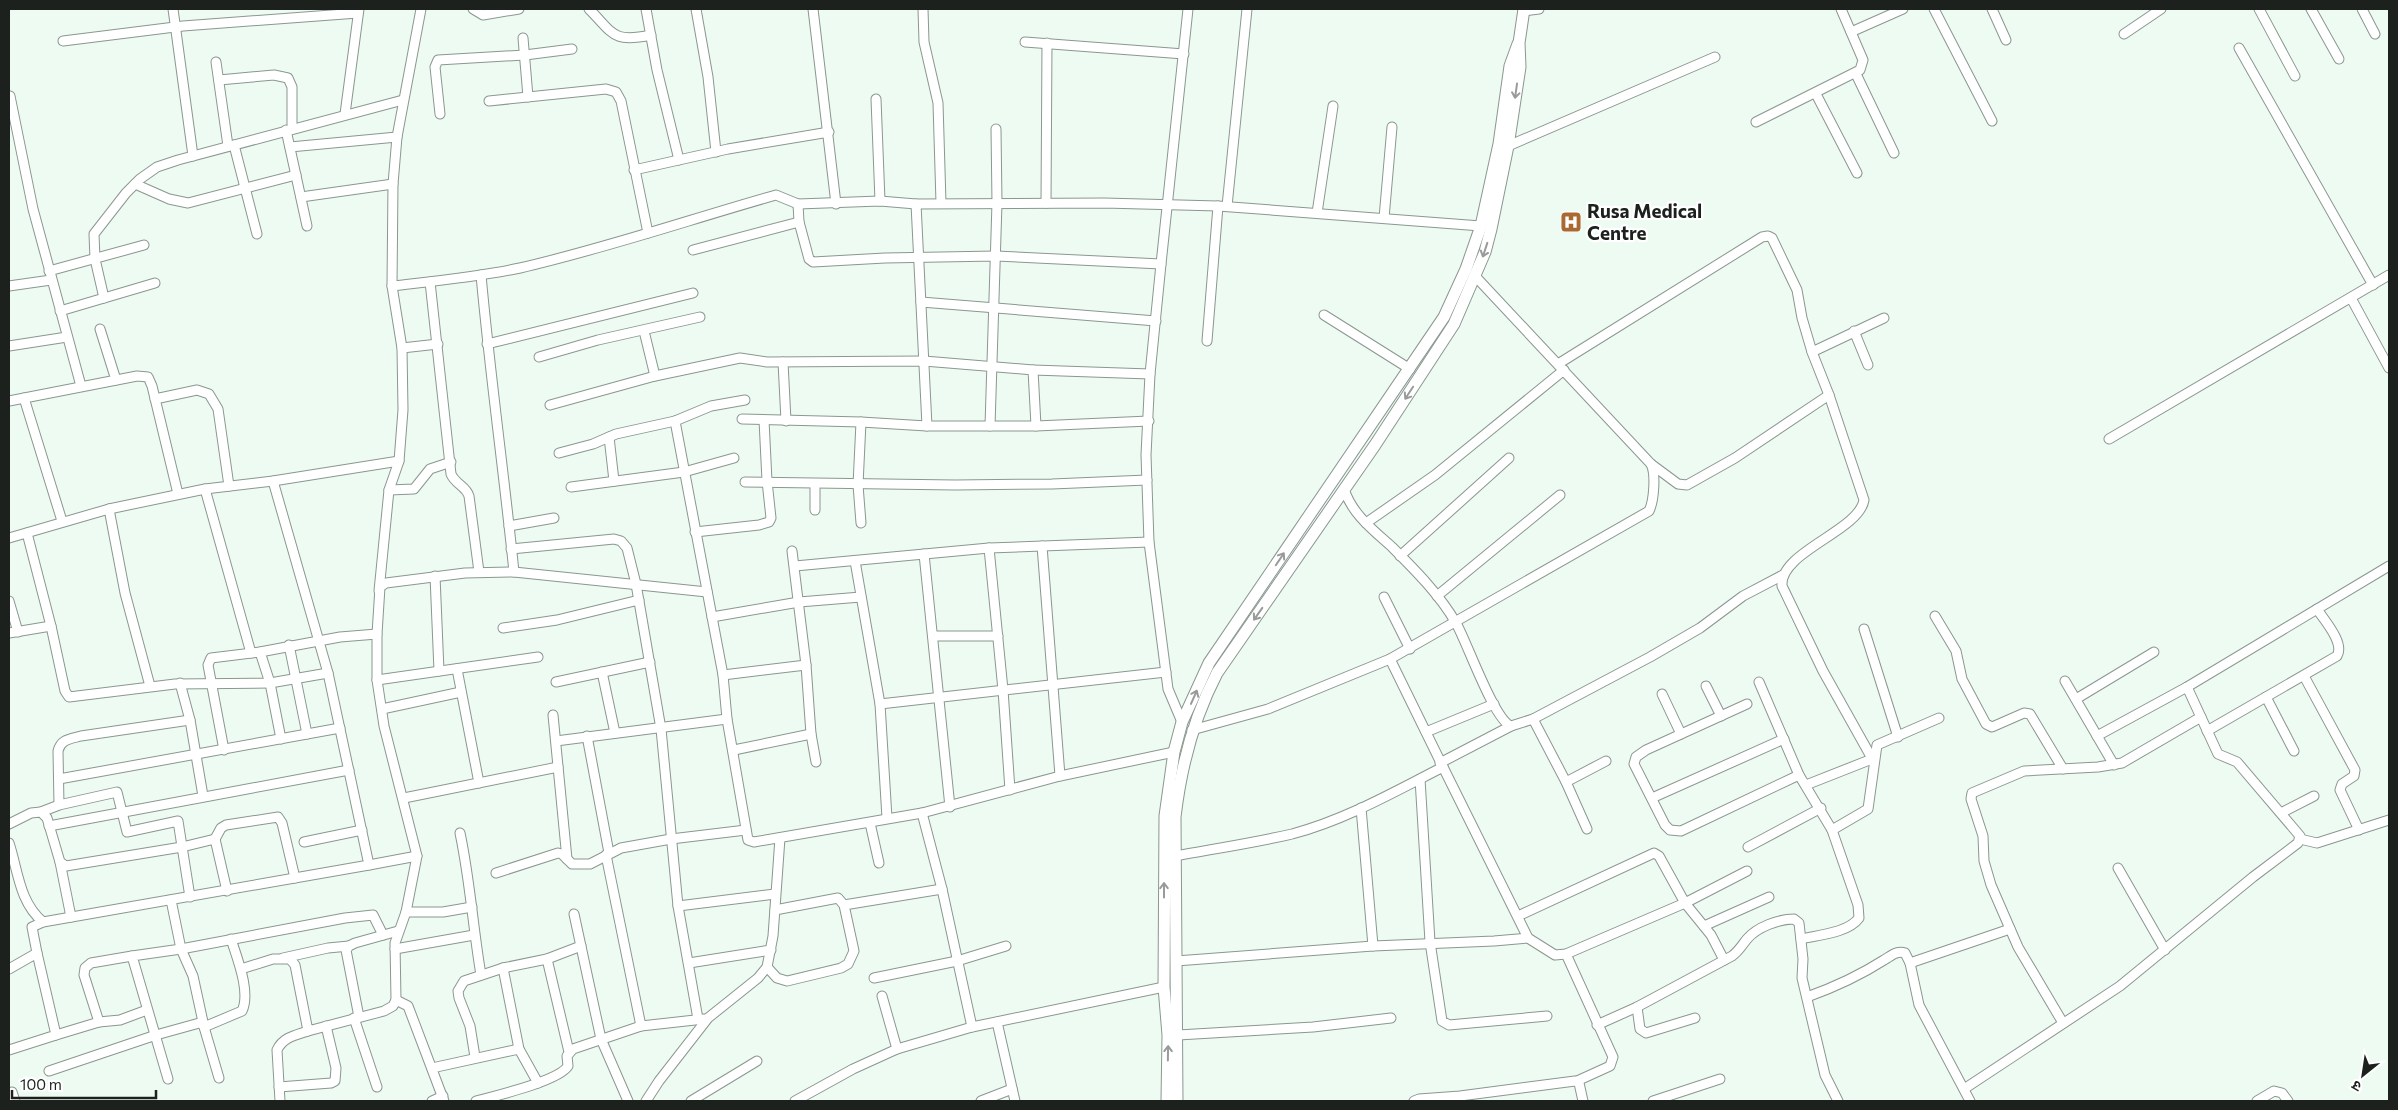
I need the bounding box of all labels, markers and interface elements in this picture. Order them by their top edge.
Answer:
one-way arrow [1511,83,1521,99]
place label: Rusa Medical Centre [1587,199,1702,244]
hospital icon: Rusa Medical Centre [1559,210,1583,234]
one-way arrow [1480,242,1489,258]
one-way arrow [1404,386,1414,400]
one-way arrow [1275,553,1285,567]
one-way arrow [1253,606,1263,620]
one-way arrow [1189,690,1199,705]
one-way arrow [1159,882,1169,898]
one-way arrow [1163,1045,1172,1061]
north arrow [2338,1050,2388,1100]
scale bar [12,1068,156,1100]
text: 100 m [20,1075,62,1093]
text: उ [2348,1077,2364,1096]

